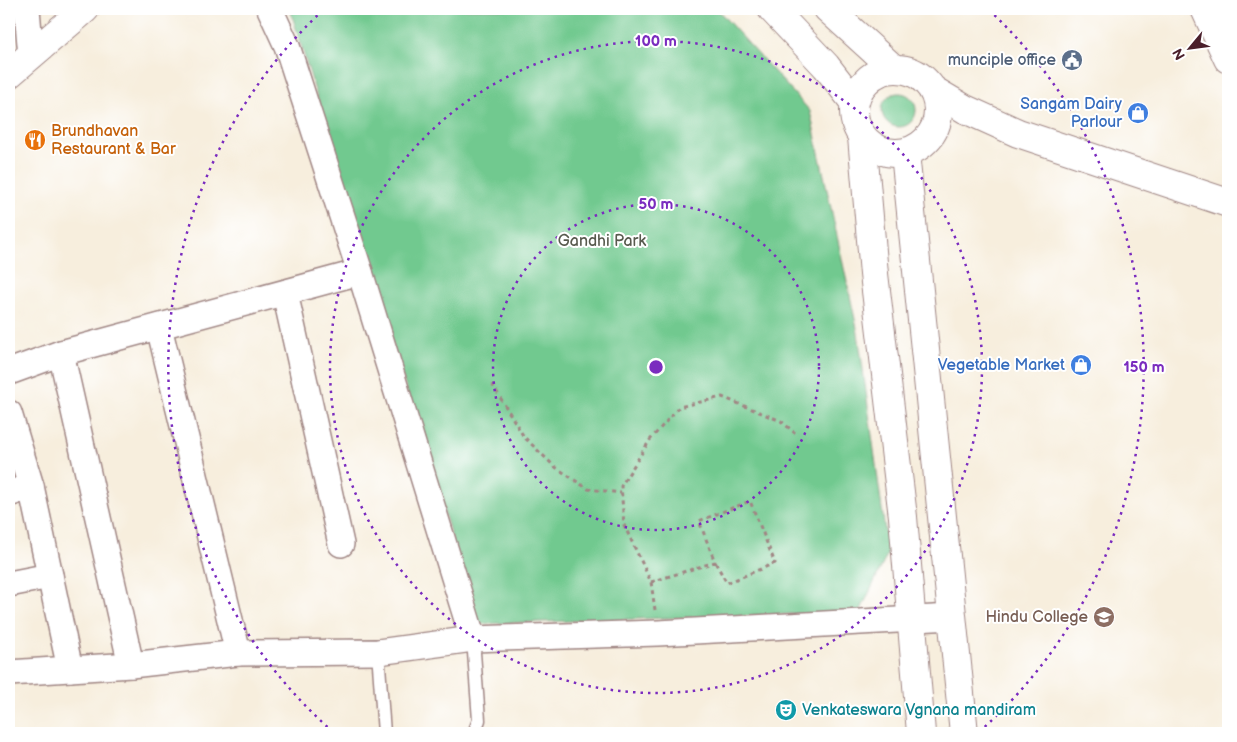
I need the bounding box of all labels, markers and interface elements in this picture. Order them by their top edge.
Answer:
north arrow [1164,22,1214,72]
text: 100 m [635,32,677,51]
text: N [1169,45,1189,63]
public building icon: munciple office [1060,48,1084,72]
place label: munciple office [948,51,1057,70]
place label: Sangam Dairy Parlour [1020,95,1123,132]
shop icon: Sangam Dairy Parlour [1126,101,1150,125]
place label: Brundhavan Restaurant & Bar [51,122,176,159]
restaurant icon: Brundhavan Restaurant & Bar [23,128,47,152]
text: 50 m [639,195,674,214]
park label: Gandhi Park [558,232,646,251]
shop icon: Vegetable Market [1069,353,1093,377]
place label: Vegetable Market [938,356,1065,375]
centre of rings [647,358,665,376]
text: 150 m [1123,358,1165,377]
school or university icon: Hindu College [1092,605,1116,629]
place label: Hindu College [985,608,1089,627]
theatre icon: Venkateswara Vgnana mandiram [774,698,798,722]
place label: Venkateswara Vgnana mandiram [802,701,1036,720]

